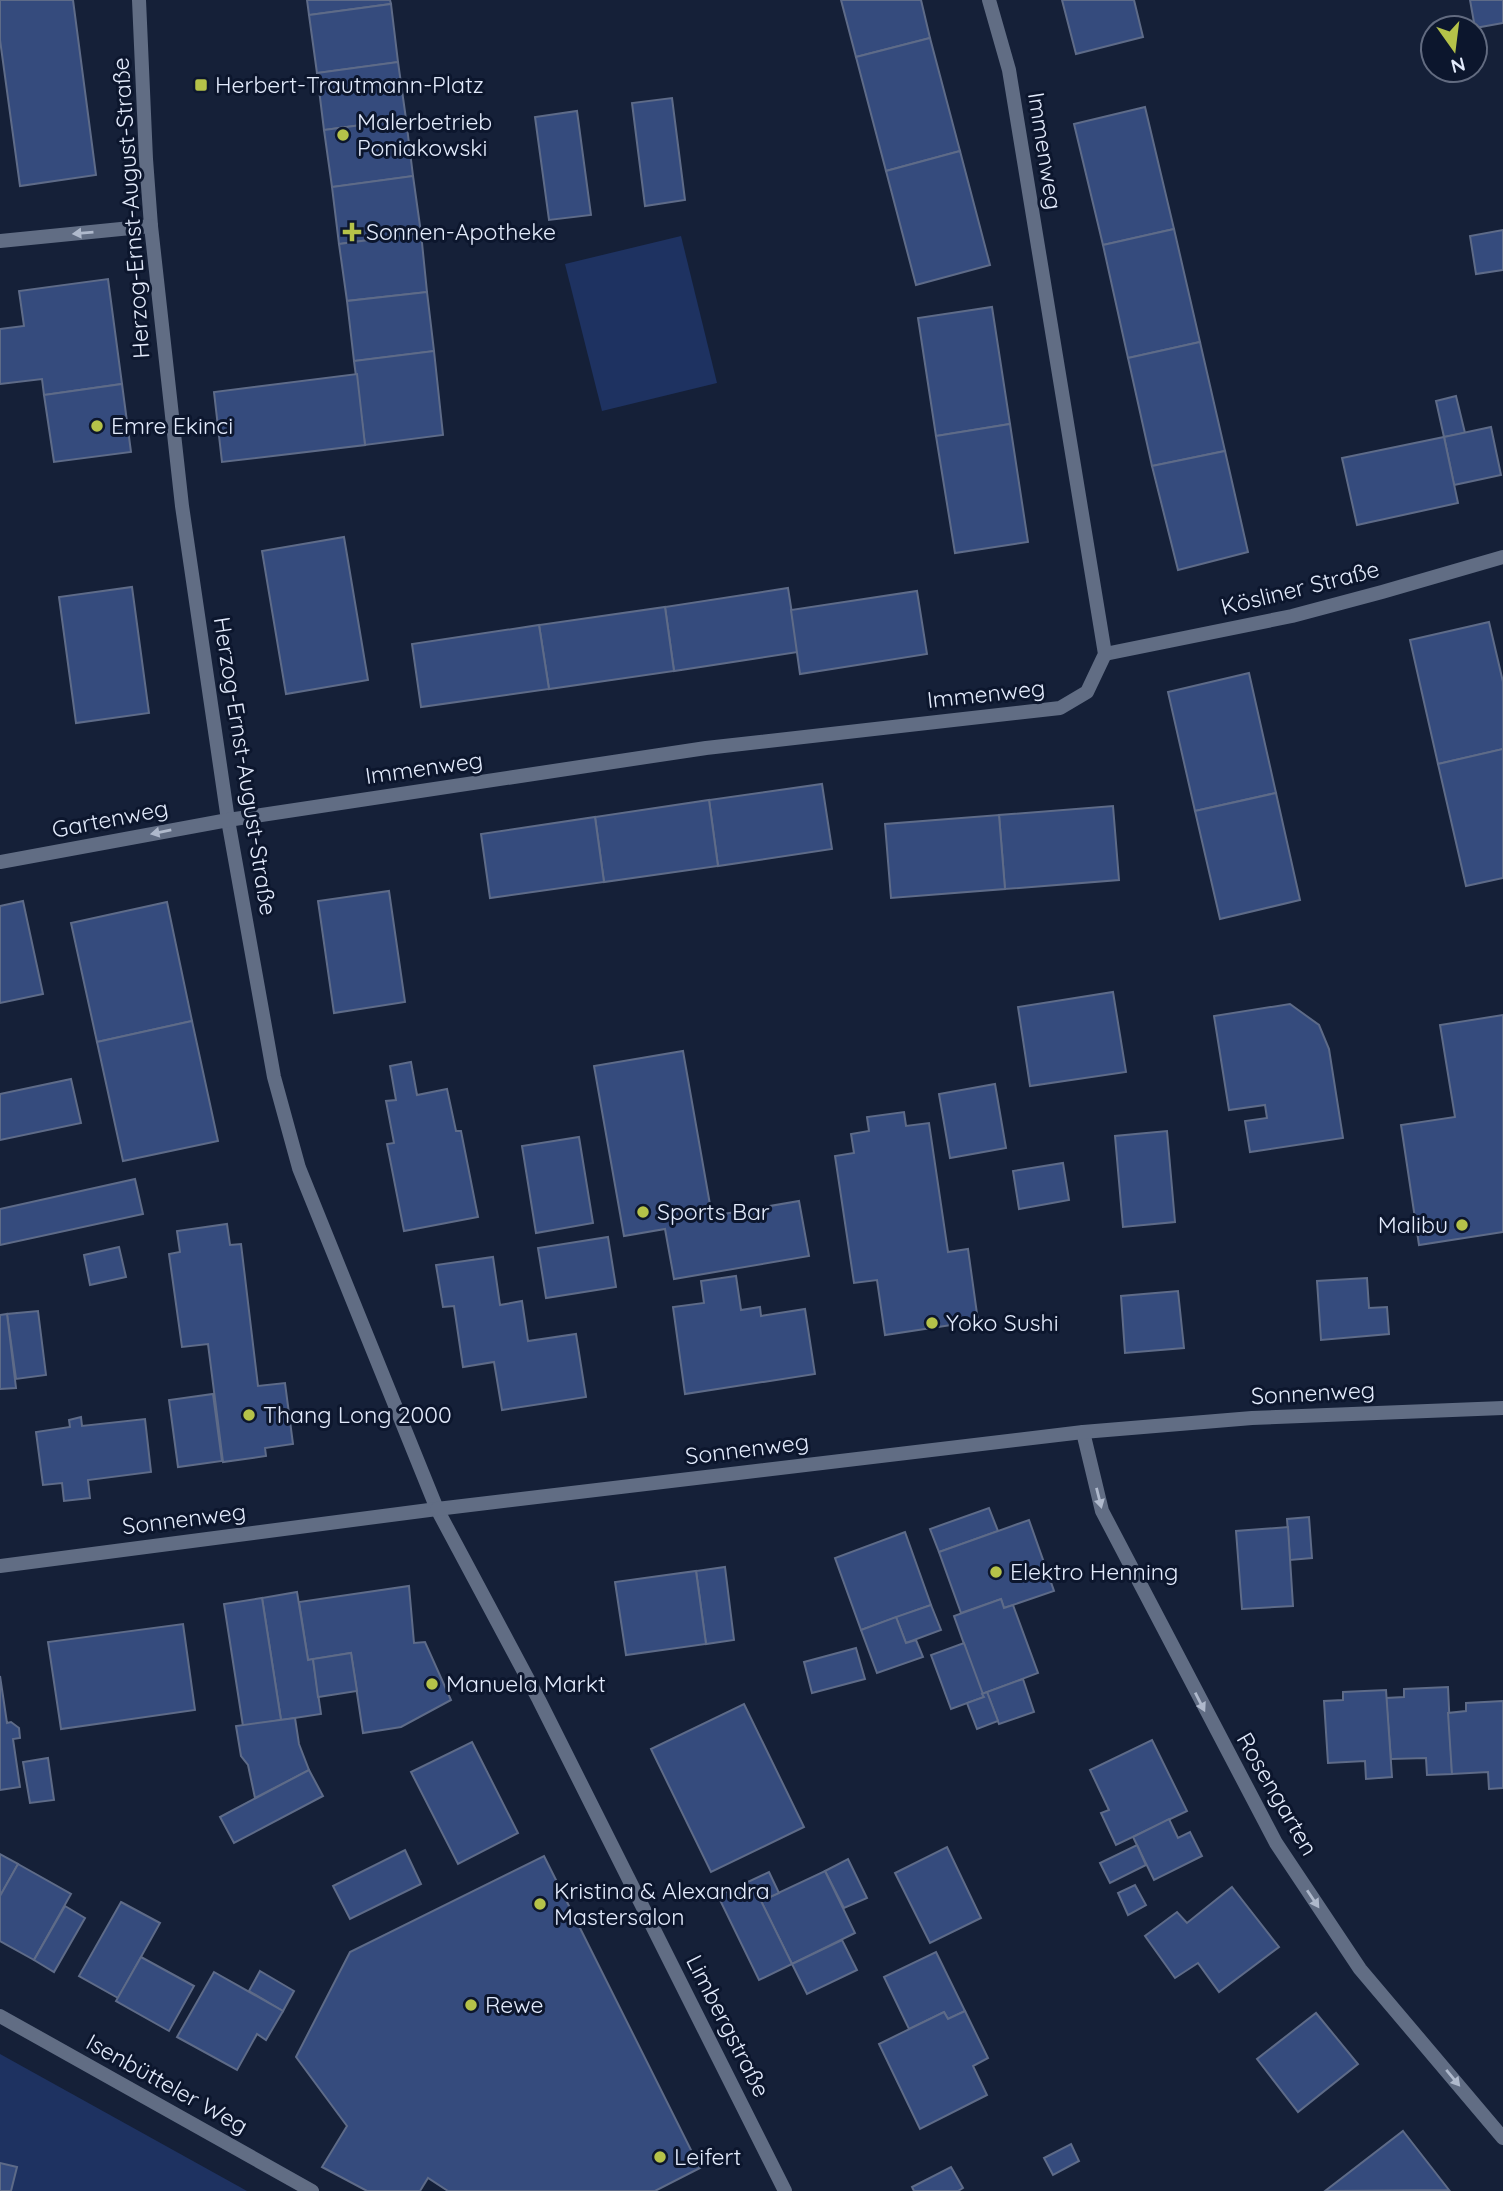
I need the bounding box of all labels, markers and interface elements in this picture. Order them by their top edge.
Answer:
north arrow [1419,14,1489,84]
text: N [1448,52,1468,79]
street label: Herzog-Ernst-August-Straße [106,57,155,360]
place label: Herbert-Trautmann-Platz [215,70,484,99]
marker: Herbert-Trautmann-Platz [193,77,209,93]
street label: Immenweg [1022,90,1069,212]
place label: Malerbetrieb Poniakowski [357,107,492,162]
marker: Malerbetrieb Poniakowski [335,127,351,143]
place label: Sonnen-Apotheke [366,217,556,246]
marker: Sonnen-Apotheke [344,224,360,240]
one-way arrow [72,227,94,238]
place label: Emre Ekinci [111,411,233,440]
marker: Emre Ekinci [89,418,105,434]
street label: Kösliner Straße [1218,554,1382,621]
street label: Herzog-Ernst-August-Straße [208,615,283,917]
street label: Immenweg [925,673,1046,714]
street label: Immenweg [363,745,485,790]
street label: Gartenweg [49,793,170,844]
one-way arrow [150,827,172,838]
place label: Sports Bar [657,1197,770,1226]
marker: Sports Bar [635,1204,651,1220]
place label: Malibu [1378,1210,1448,1239]
marker: Malibu [1454,1217,1470,1233]
place label: Yoko Sushi [946,1308,1059,1337]
marker: Yoko Sushi [924,1315,940,1331]
street label: Sonnenweg [1250,1375,1376,1410]
place label: Thang Long 2000 [263,1400,452,1429]
marker: Thang Long 2000 [241,1407,257,1423]
street label: Sonnenweg [684,1427,810,1470]
one-way arrow [1094,1487,1105,1509]
street label: Sonnenweg [121,1497,247,1540]
place label: Elektro Henning [1010,1557,1178,1586]
marker: Elektro Henning [988,1564,1004,1580]
place label: Manuela Markt [446,1669,606,1698]
marker: Manuela Markt [424,1676,440,1692]
one-way arrow [1195,1692,1206,1712]
street label: Rosengarten [1231,1727,1324,1860]
place label: Kristina & Alexandra Mastersalon [554,1876,770,1931]
one-way arrow [1306,1890,1320,1908]
marker: Kristina & Alexandra Mastersalon [532,1896,548,1912]
street label: Limbergstraße [680,1950,777,2102]
place label: Rewe [485,1990,544,2019]
marker: Rewe [463,1997,479,2013]
street label: Isenbütteler Weg [81,2027,253,2140]
one-way arrow [1445,2070,1460,2087]
place label: Leifert [674,2142,741,2171]
marker: Leifert [652,2149,668,2165]

